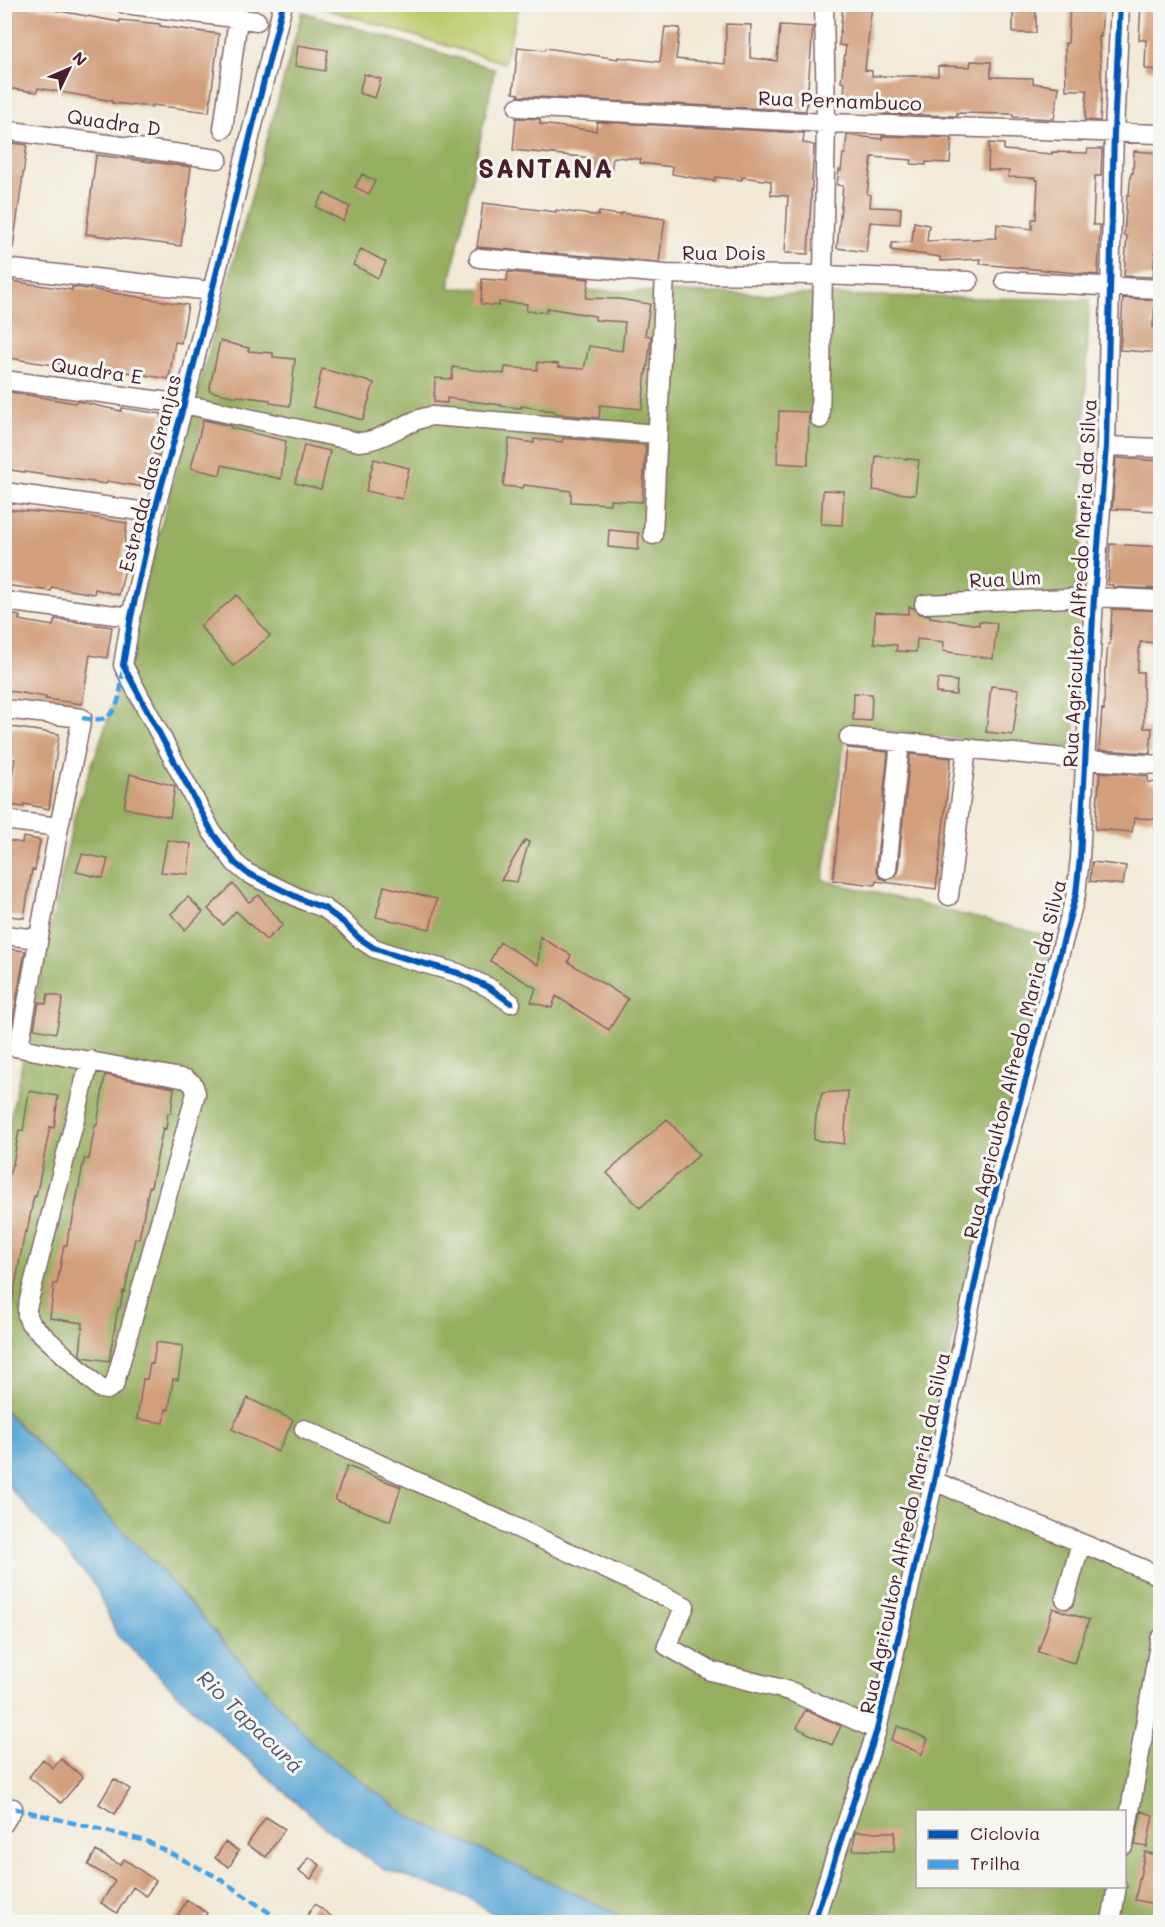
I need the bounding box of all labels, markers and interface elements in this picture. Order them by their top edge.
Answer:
north arrow [39,39,99,99]
text: N [68,47,92,70]
street label: Rua Pernambuco [758,84,923,116]
street label: Quadra D [65,103,163,141]
district label: SANTANA [478,151,614,185]
street label: Rua Dois [682,239,766,265]
street label: Quadra E [50,351,144,389]
street label: Estrada das Granjas [112,372,186,574]
street label: Rua Agricultor Alfredo Maria da Silva [1056,398,1102,768]
street label: Rua Um [968,563,1042,593]
street label: Rua Agricultor Alfredo Maria da Silva [957,877,1071,1241]
street label: Rua Agricultor Alfredo Maria da Silva [853,1350,955,1716]
water label: Rio Tapacurá [192,1664,310,1778]
legend [916,1810,1126,1888]
text: Ciclovia [970,1821,1040,1845]
text: Trilha [970,1851,1020,1875]

